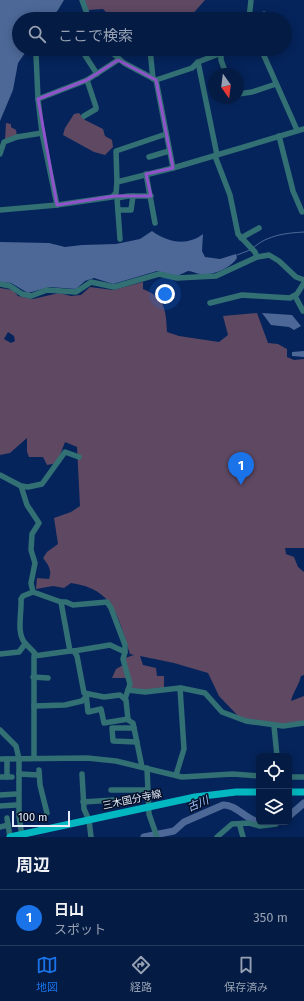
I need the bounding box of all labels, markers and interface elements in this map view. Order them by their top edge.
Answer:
search box [12,12,292,56]
icon: search [26,23,48,45]
text: ここで検索 [58,27,133,45]
north arrow [208,68,244,104]
your location [155,284,175,304]
pin: 1 [228,452,254,485]
map controls [256,753,292,825]
button: locate [256,753,292,789]
street label: 三木国分寺線 [101,788,163,812]
button: layers [256,789,292,825]
water label: 古川 [185,793,212,814]
scale bar [12,809,70,828]
text: 100 m [18,811,47,824]
text: 周辺 [16,855,50,876]
text: 日山 [54,901,84,919]
text: 1 [26,910,32,925]
text: 350 m [253,910,288,925]
text: スポット [54,922,106,937]
tab: 地図 [36,954,58,994]
tab: 経路 [130,954,152,994]
tab: 保存済み [224,954,268,994]

